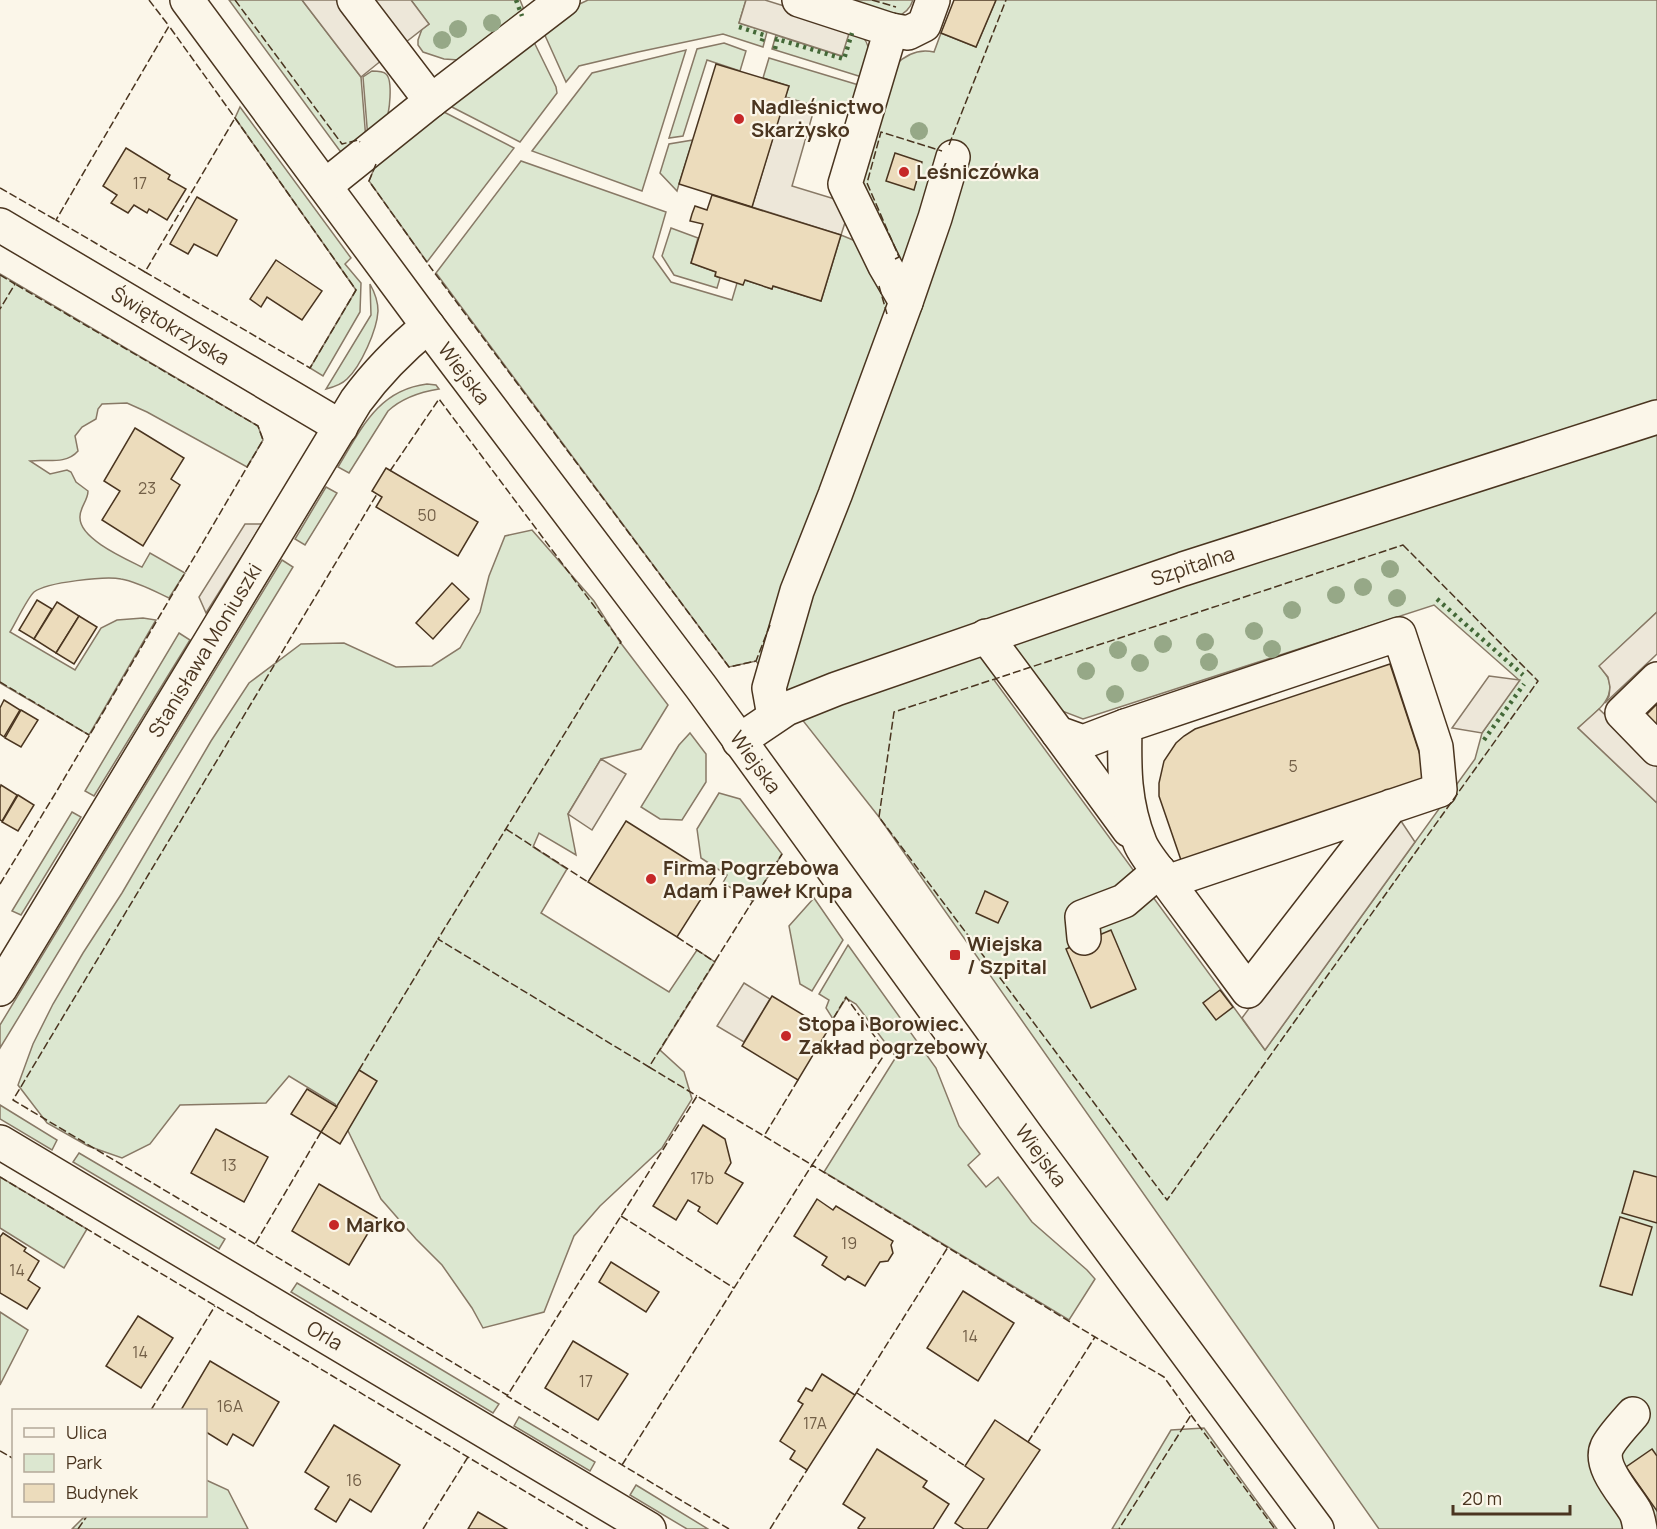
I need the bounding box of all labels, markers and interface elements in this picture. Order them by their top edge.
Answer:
place label: Nadleśnictwo Skarżysko [751,93,884,143]
marker: Nadleśnictwo Skarżysko [732,112,746,126]
place label: Leśniczówka [916,158,1039,185]
marker: Leśniczówka [897,165,911,179]
house number: 17 [133,172,147,194]
street label: Świętokrzyska [106,280,235,371]
street label: Wiejska [432,337,497,410]
house number: 23 [138,477,156,499]
house number: 50 [418,504,437,526]
street label: Szpitalna [1147,539,1238,592]
street label: Stanisława Moniuszki [142,558,268,742]
street label: Wiejska [724,725,788,799]
house number: 5 [1288,755,1298,777]
place label: Firma Pogrzebowa Adam i Paweł Krupa [663,854,852,904]
marker: Firma Pogrzebowa Adam i Paweł Krupa [644,872,658,886]
place label: Wiejska / Szpital [967,930,1047,980]
marker: Wiejska / Szpital [948,948,962,962]
place label: Stopa i Borowiec. Zakład pogrzebowy [798,1010,988,1060]
marker: Stopa i Borowiec. Zakład pogrzebowy [779,1029,793,1043]
street label: Wiejska [1009,1119,1073,1192]
house number: 13 [221,1154,237,1176]
house number: 17b [690,1167,714,1189]
place label: Marko [346,1211,406,1238]
marker: Marko [327,1218,341,1232]
house number: 19 [841,1232,857,1254]
house number: 14 [9,1259,25,1281]
street label: Orla [302,1314,348,1356]
house number: 14 [962,1325,978,1347]
house number: 14 [132,1341,148,1363]
house number: 17 [579,1370,593,1392]
house number: 16A [217,1395,243,1417]
legend [12,1409,207,1517]
house number: 17A [803,1412,827,1434]
text: Ulica [66,1420,107,1444]
text: Park [66,1450,103,1474]
house number: 16 [346,1469,362,1491]
scale bar [1453,1478,1570,1516]
text: Budynek [66,1480,139,1504]
text: 20 m [1462,1486,1502,1510]

